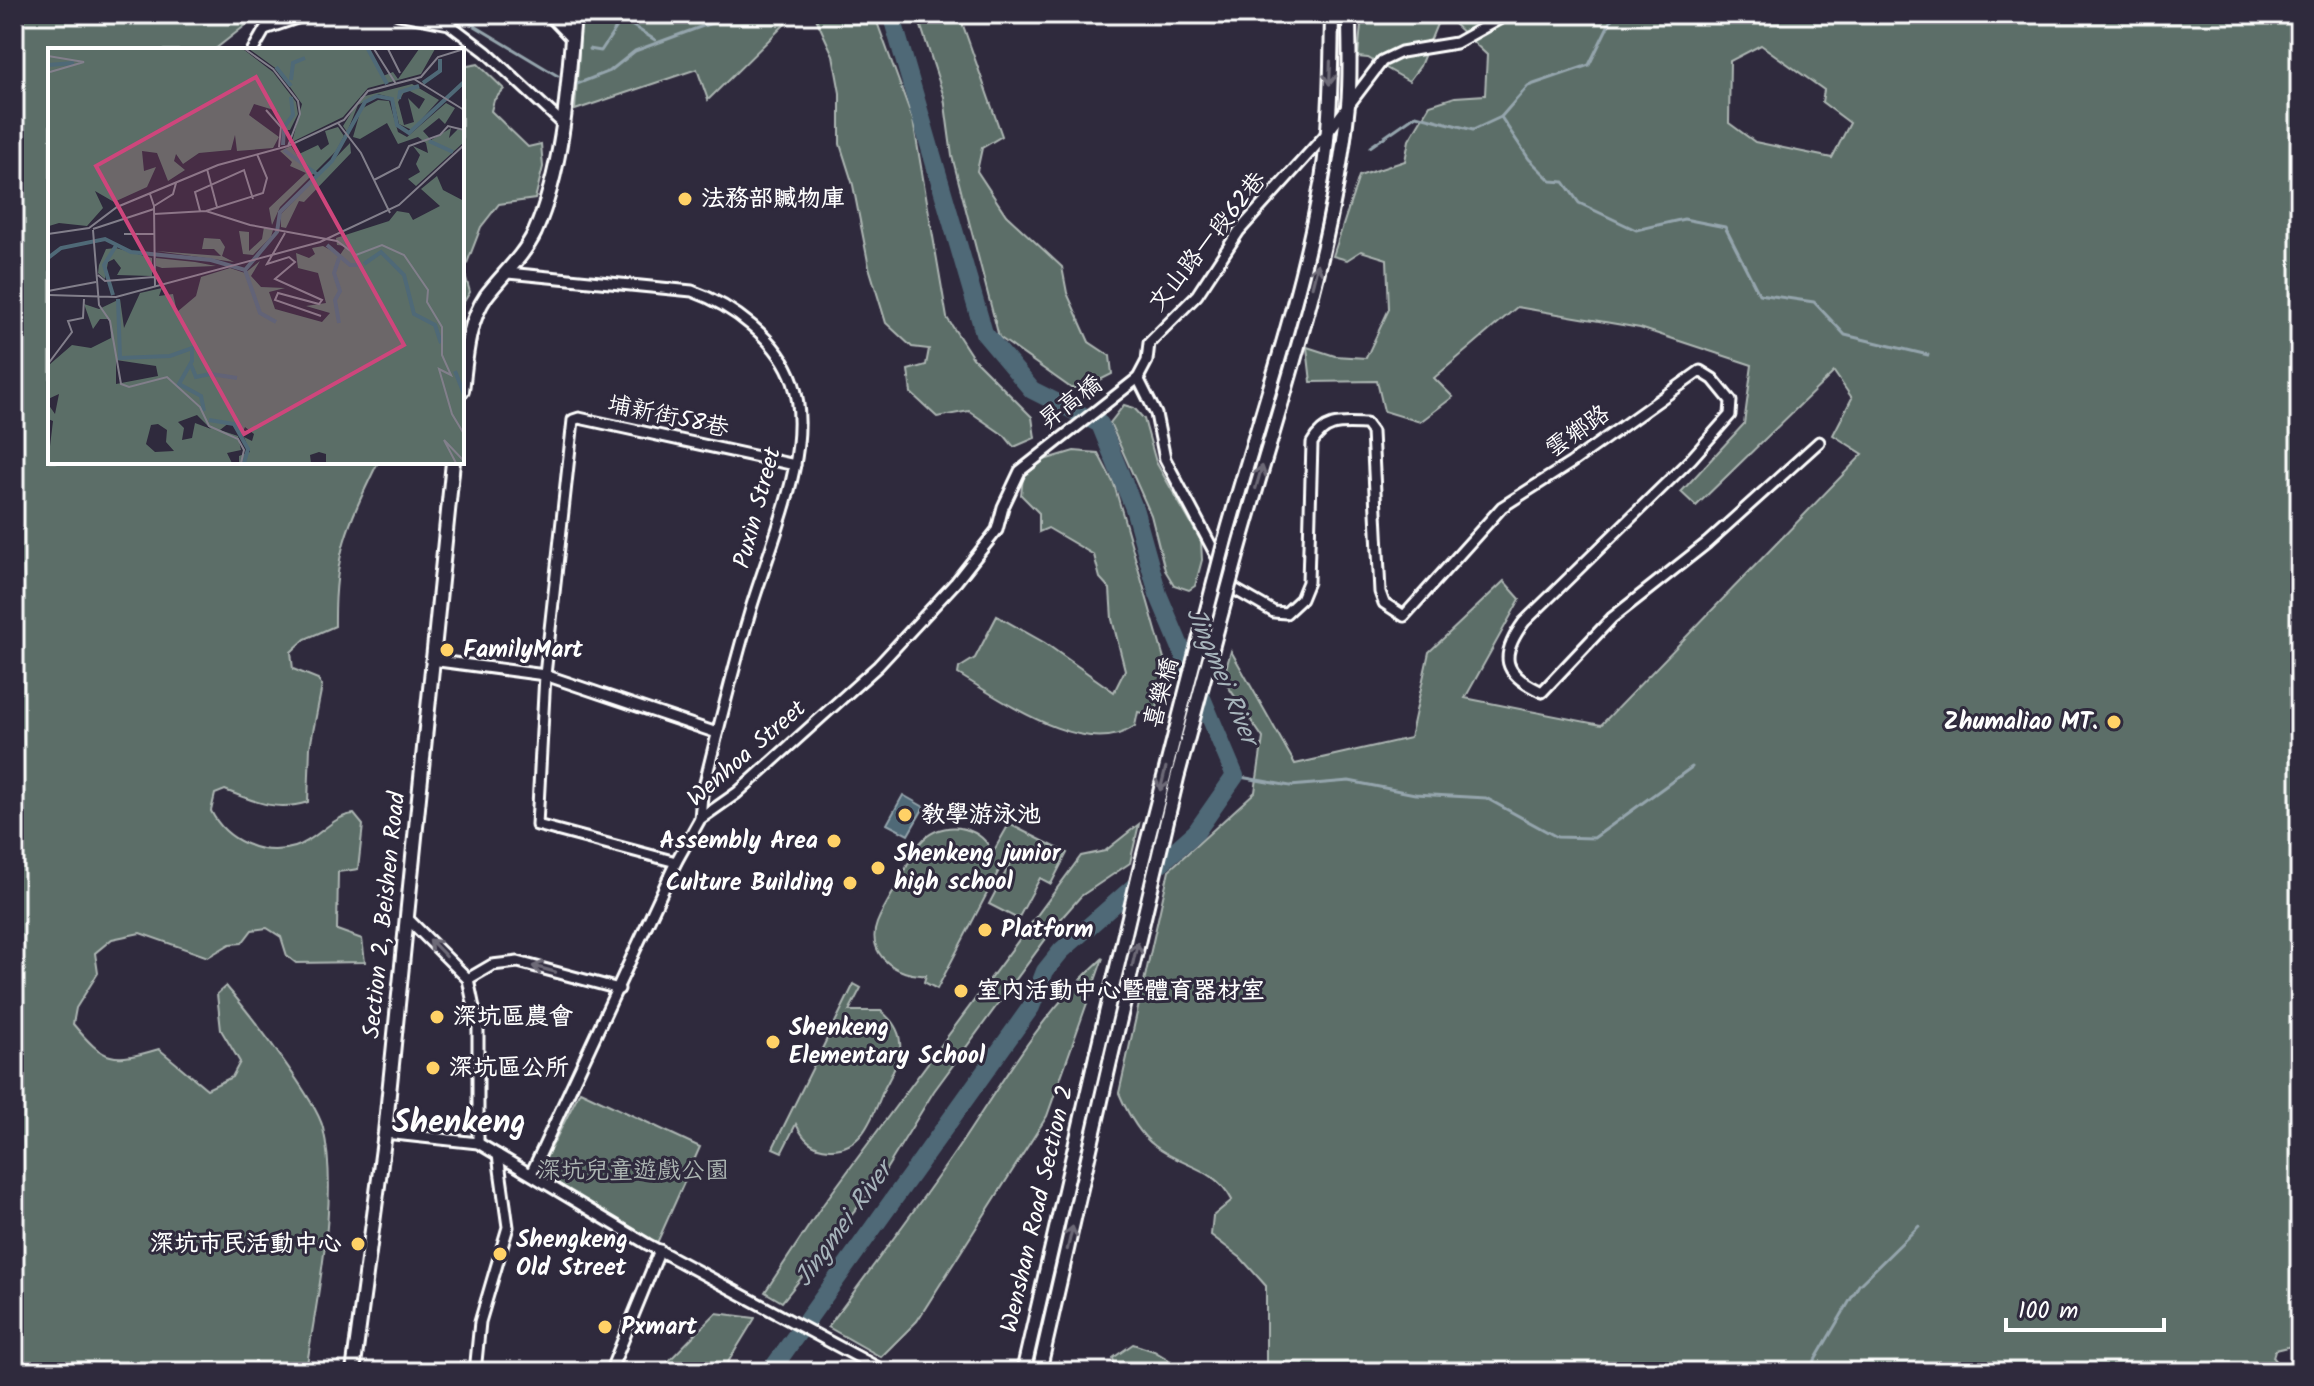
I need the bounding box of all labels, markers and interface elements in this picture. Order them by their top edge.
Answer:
inset map [48,48,464,464]
one-way arrow [1323,59,1338,86]
street label: 文山路一段62巷 [1139,163,1277,321]
place label: 法務部贓物庫 [701,180,845,219]
marker: 法務部贓物庫 [676,190,694,208]
one-way arrow [1308,262,1323,288]
street label: 昇高橋 [1031,366,1111,440]
street label: 埔新街58巷 [604,385,732,449]
street label: 雲鄉路 [1537,395,1619,469]
street label: Puxin Street [723,442,793,573]
one-way arrow [1252,465,1267,491]
water label: Jingmei River [1173,600,1271,756]
place label: FamilyMart [463,631,584,670]
marker: FamilyMart [438,641,456,659]
street label: 喜樂橋 [1134,653,1190,733]
street label: Wenhoa Street [678,690,816,817]
place label: Zhumaliao MT. [1943,703,2098,742]
marker: Zhumaliao MT. [2105,713,2123,731]
one-way arrow [1154,765,1169,791]
street label: Section 2, Beishen Road [353,789,417,1040]
place label: 教學游泳池 [921,796,1041,835]
marker: 教學游泳池 [896,806,914,824]
place label: Assembly Area [660,822,818,861]
marker: Assembly Area [825,832,843,850]
place label: Shenkeng junior high school [894,835,1062,902]
marker: Shenkeng junior high school [869,859,887,877]
place label: Culture Building [666,864,834,903]
marker: Culture Building [841,874,859,892]
place label: Platform [1001,911,1093,950]
marker: Platform [976,921,994,939]
one-way arrow [429,939,448,958]
one-way arrow [1129,942,1144,967]
one-way arrow [532,961,557,976]
place label: 室內活動中心暨體育器材室 [977,972,1265,1011]
marker: 室內活動中心暨體育器材室 [952,982,970,1000]
place label: 深坑區農會 [453,998,573,1037]
marker: 深坑區農會 [428,1008,446,1026]
place label: Shenkeng Elementary School [789,1009,986,1076]
marker: Shenkeng Elementary School [764,1033,782,1051]
place label: 深坑區公所 [449,1049,569,1088]
marker: 深坑區公所 [424,1059,442,1077]
street label: Wenshan Road Section 2 [991,1081,1085,1337]
district label: Shenkeng [392,1098,526,1149]
water label: Jingmei River [784,1149,907,1296]
park label: 深坑兒童遊戲公園 [537,1152,729,1191]
place label: Shengkeng Old Street [516,1221,628,1288]
place label: 深坑市民活動中心 [150,1225,342,1264]
one-way arrow [1063,1226,1078,1251]
marker: 深坑市民活動中心 [349,1235,367,1253]
marker: Shengkeng Old Street [491,1245,509,1263]
scale bar [2006,1282,2164,1332]
text: 100 m [2018,1292,2078,1331]
place label: Pxmart [621,1308,698,1347]
marker: Pxmart [596,1318,614,1336]

